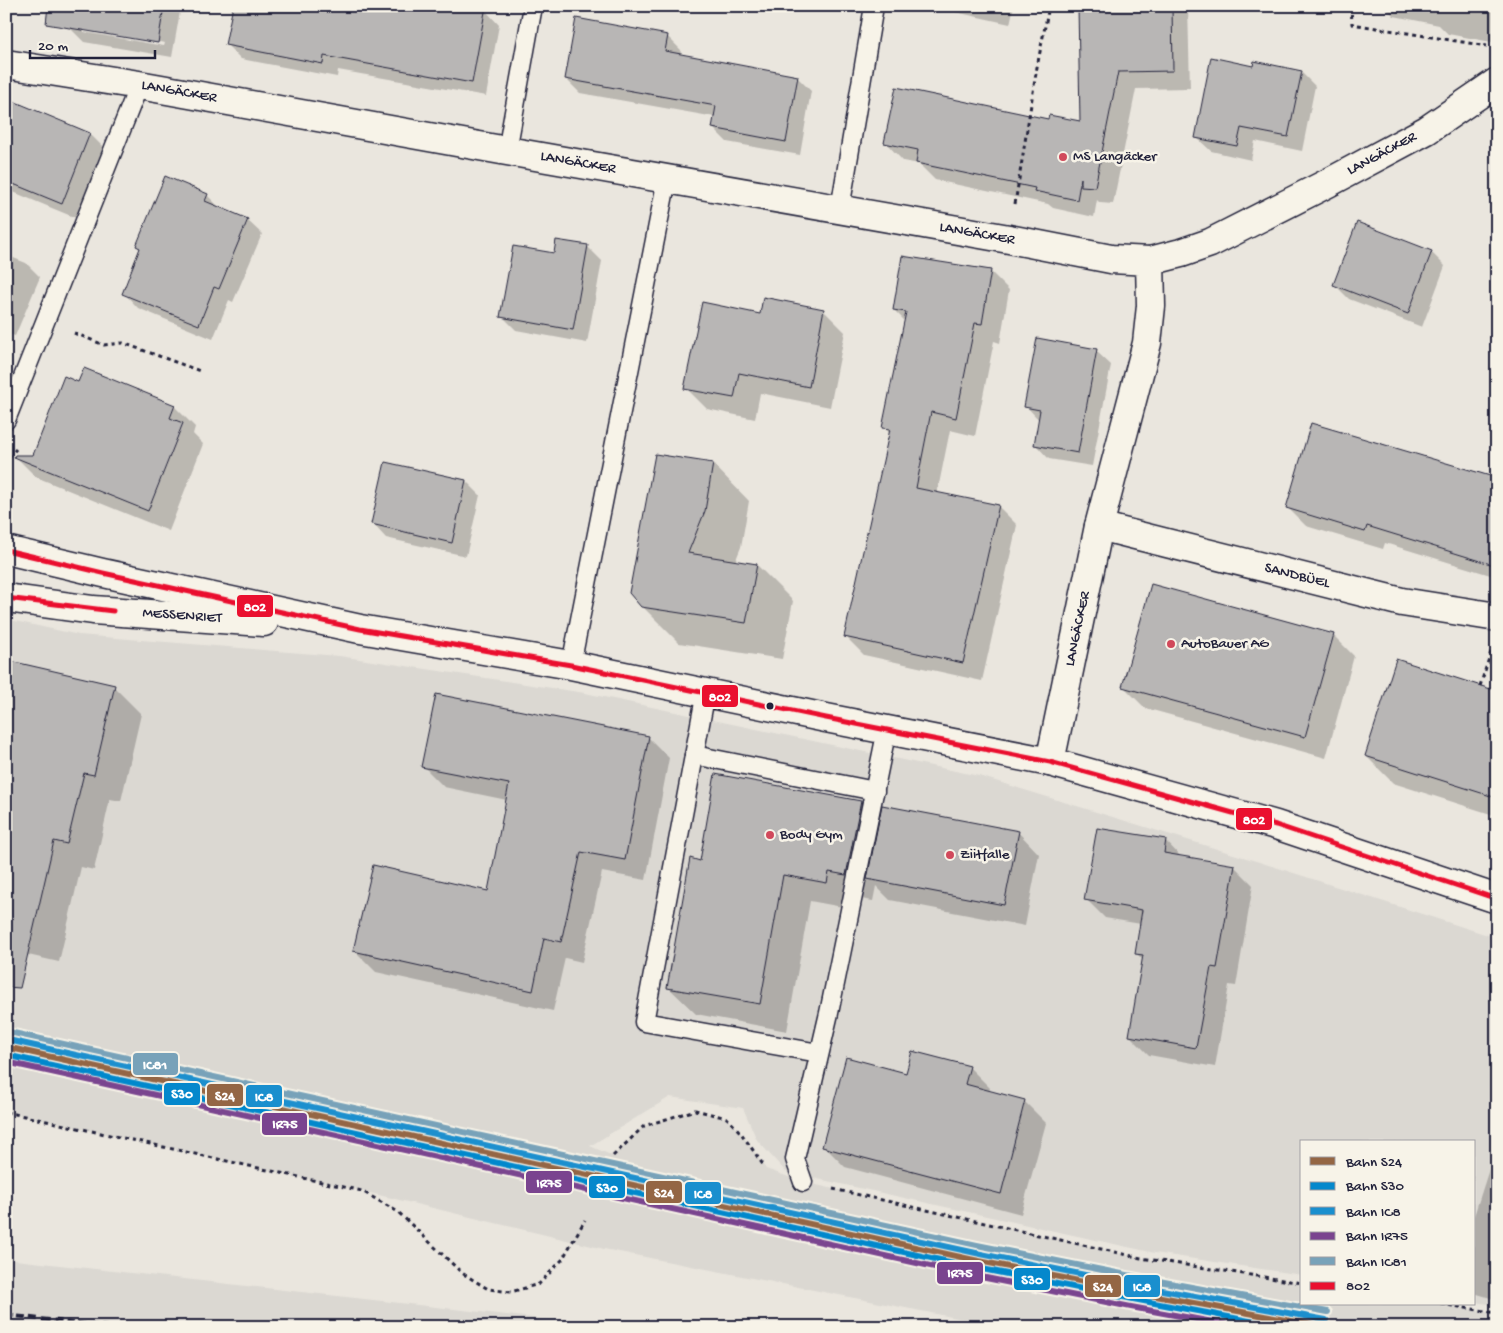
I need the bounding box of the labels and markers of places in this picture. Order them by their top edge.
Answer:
place label: MS Langäcker [1073,148,1158,166]
marker: MS Langäcker [1057,151,1069,163]
place label: AutoBauer AG [1181,635,1269,653]
marker: AutoBauer AG [1165,638,1177,650]
unlabelled marker [765,701,775,711]
place label: Body Gym [779,826,843,844]
marker: Body Gym [764,829,776,841]
place label: Ziitfalle [960,846,1010,864]
marker: Ziitfalle [944,849,956,861]

